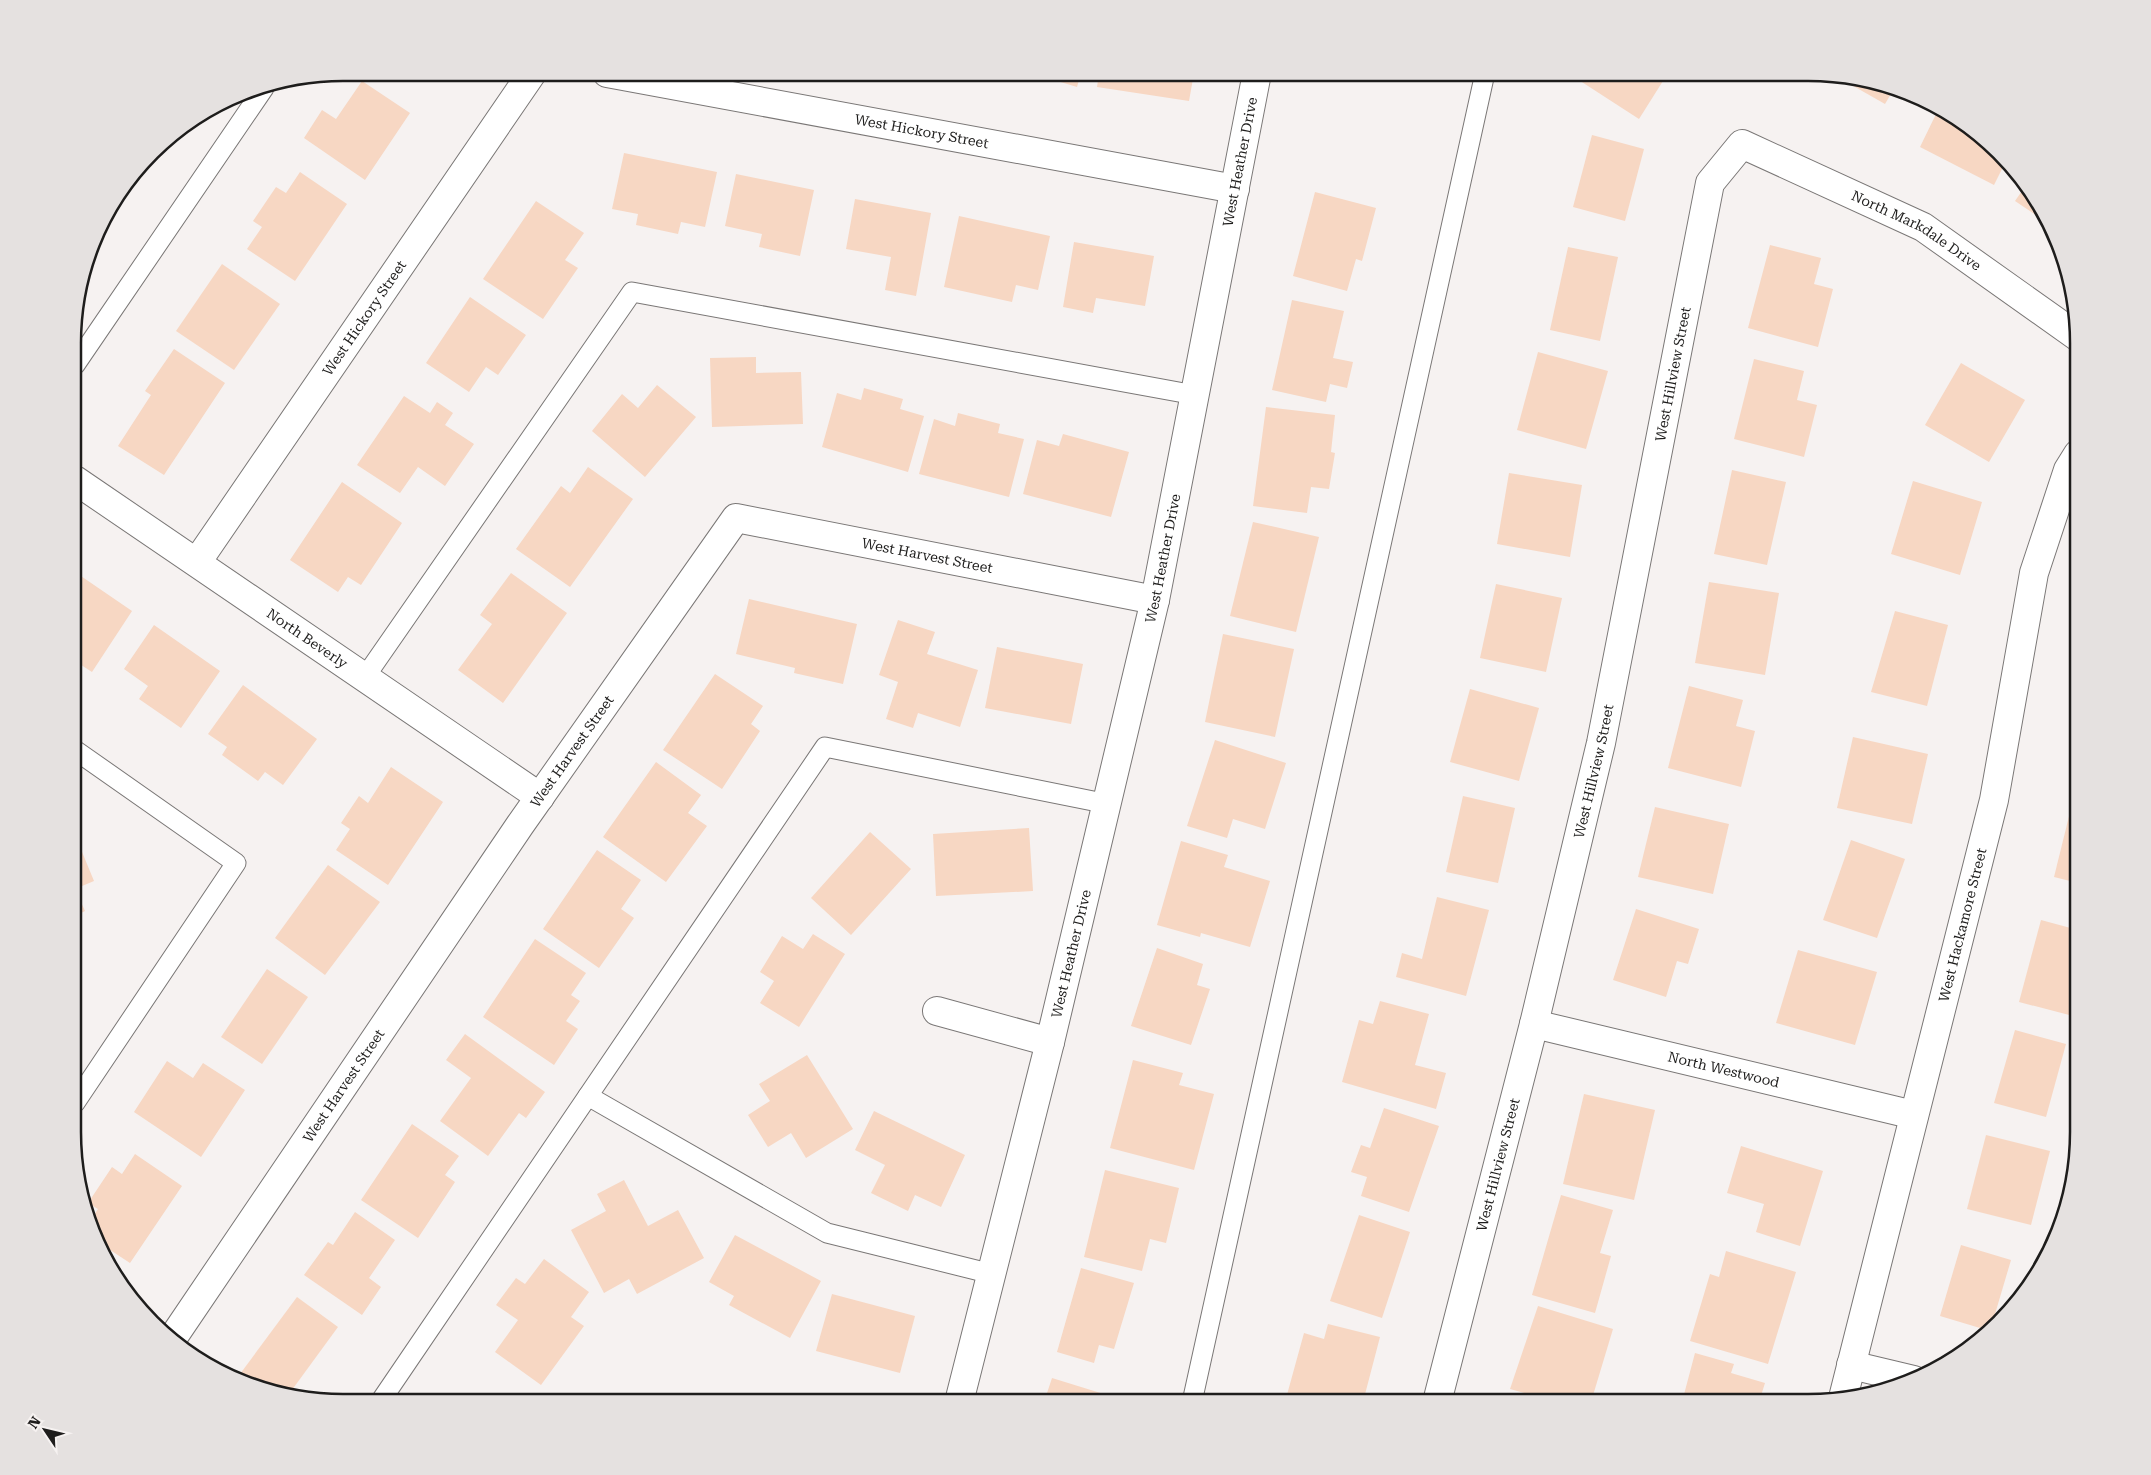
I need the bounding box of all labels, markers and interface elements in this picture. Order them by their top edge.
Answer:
street label: West Heather Drive [1219,96,1260,228]
street label: West Hickory Street [853,111,990,151]
street label: North Markdale Drive [1849,187,1984,274]
street label: West Hickory Street [319,257,409,378]
street label: West Hillview Street [1652,305,1694,443]
street label: West Heather Drive [1142,492,1183,624]
street label: West Harvest Street [860,535,994,576]
street label: North Beverly [264,605,351,672]
street label: West Harvest Street [527,692,617,810]
street label: West Hillview Street [1571,703,1616,840]
street label: West Hackamore Street [1935,846,1990,1003]
street label: West Heather Drive [1048,888,1094,1019]
street label: West Harvest Street [300,1026,387,1145]
street label: North Westwood [1666,1048,1781,1091]
street label: West Hillview Street [1473,1096,1523,1233]
north arrow [20,1405,70,1455]
text: N [25,1413,44,1432]

